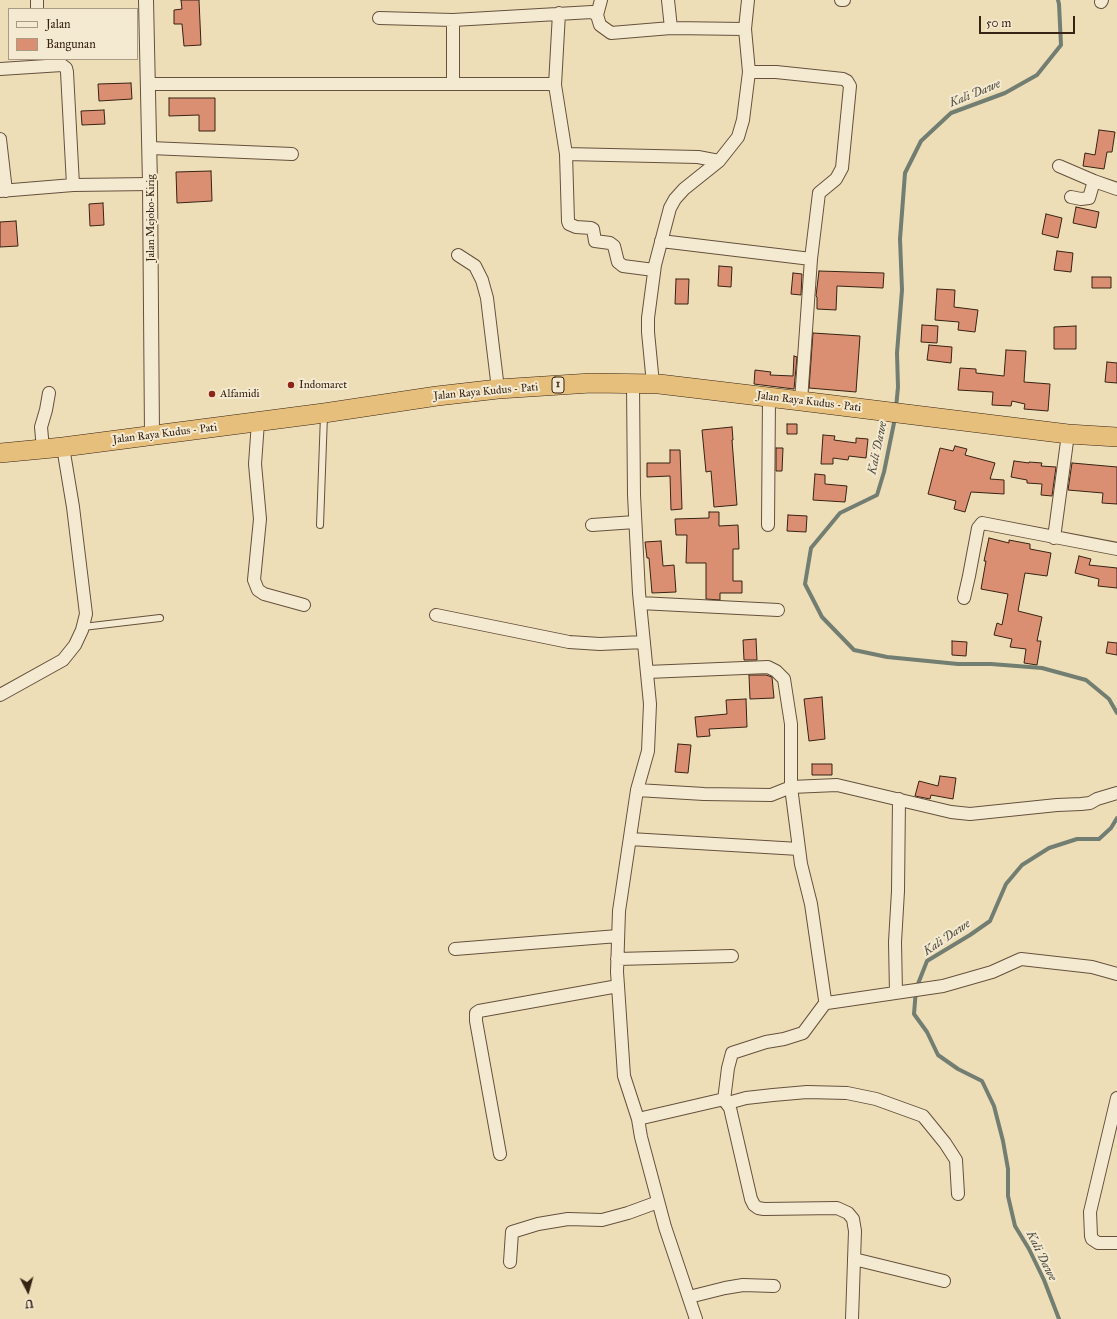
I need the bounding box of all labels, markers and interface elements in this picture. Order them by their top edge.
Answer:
legend [8,8,138,60]
scale bar [981,8,1077,34]
text: 50 m [986,16,1011,30]
text: Jalan [46,17,70,31]
text: Bangunan [46,37,96,51]
water label: Kali Dawe [947,77,1003,111]
street label: Jalan Mejobo-Kirig [144,174,158,262]
road number: 1 [552,377,564,393]
place label: Indomaret [299,378,347,392]
marker: Indomaret [286,380,296,390]
street label: Jalan Raya Kudus - Pati [433,381,539,403]
place label: Alfamidi [220,387,260,401]
marker: Alfamidi [207,389,217,399]
street label: Jalan Raya Kudus - Pati [756,389,862,415]
water label: Kali Dawe [865,420,891,476]
street label: Jalan Raya Kudus - Pati [112,421,218,447]
water label: Kali Dawe [921,917,973,959]
water label: Kali Dawe [1023,1229,1059,1283]
north arrow [8,1271,48,1311]
text: U [24,1297,34,1310]

